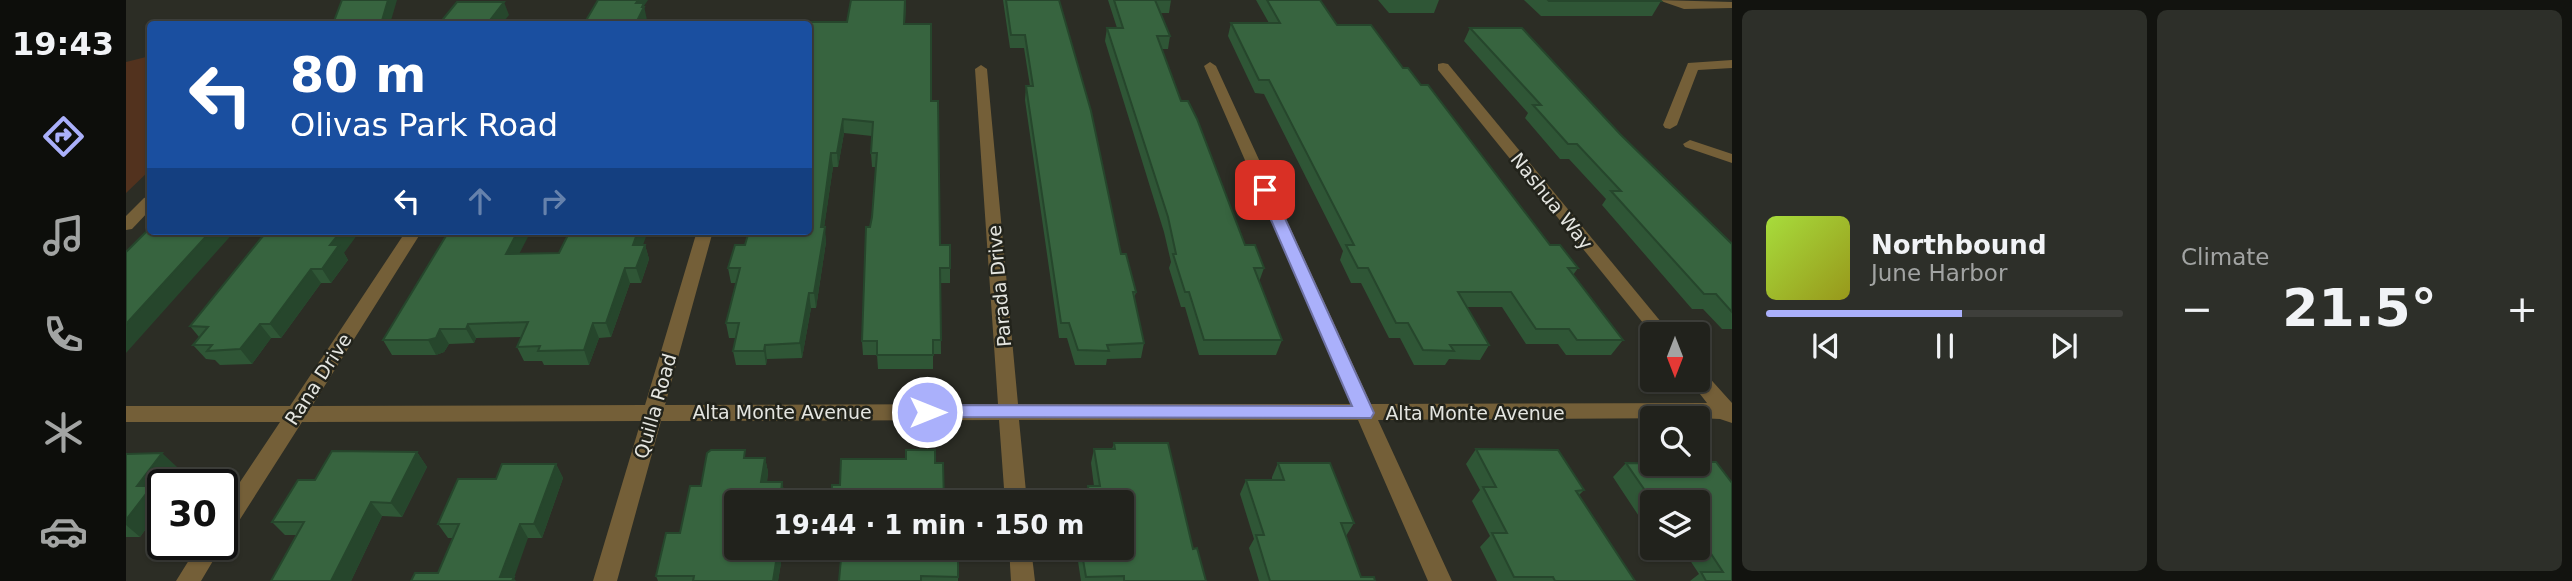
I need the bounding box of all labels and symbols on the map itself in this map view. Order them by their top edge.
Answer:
street label: Nashua Way [1506,148,1598,254]
pin [1235,160,1295,220]
street label: Parada Drive [983,224,1015,348]
north arrow [1640,322,1710,392]
street label: Rana Drive [280,329,356,429]
street label: Quilla Road [630,351,680,461]
position arrow [890,375,964,449]
street label: Alta Monte Avenue [692,401,872,423]
street label: Alta Monte Avenue [1385,402,1565,424]
speed limit sign: 30 [147,469,238,560]

